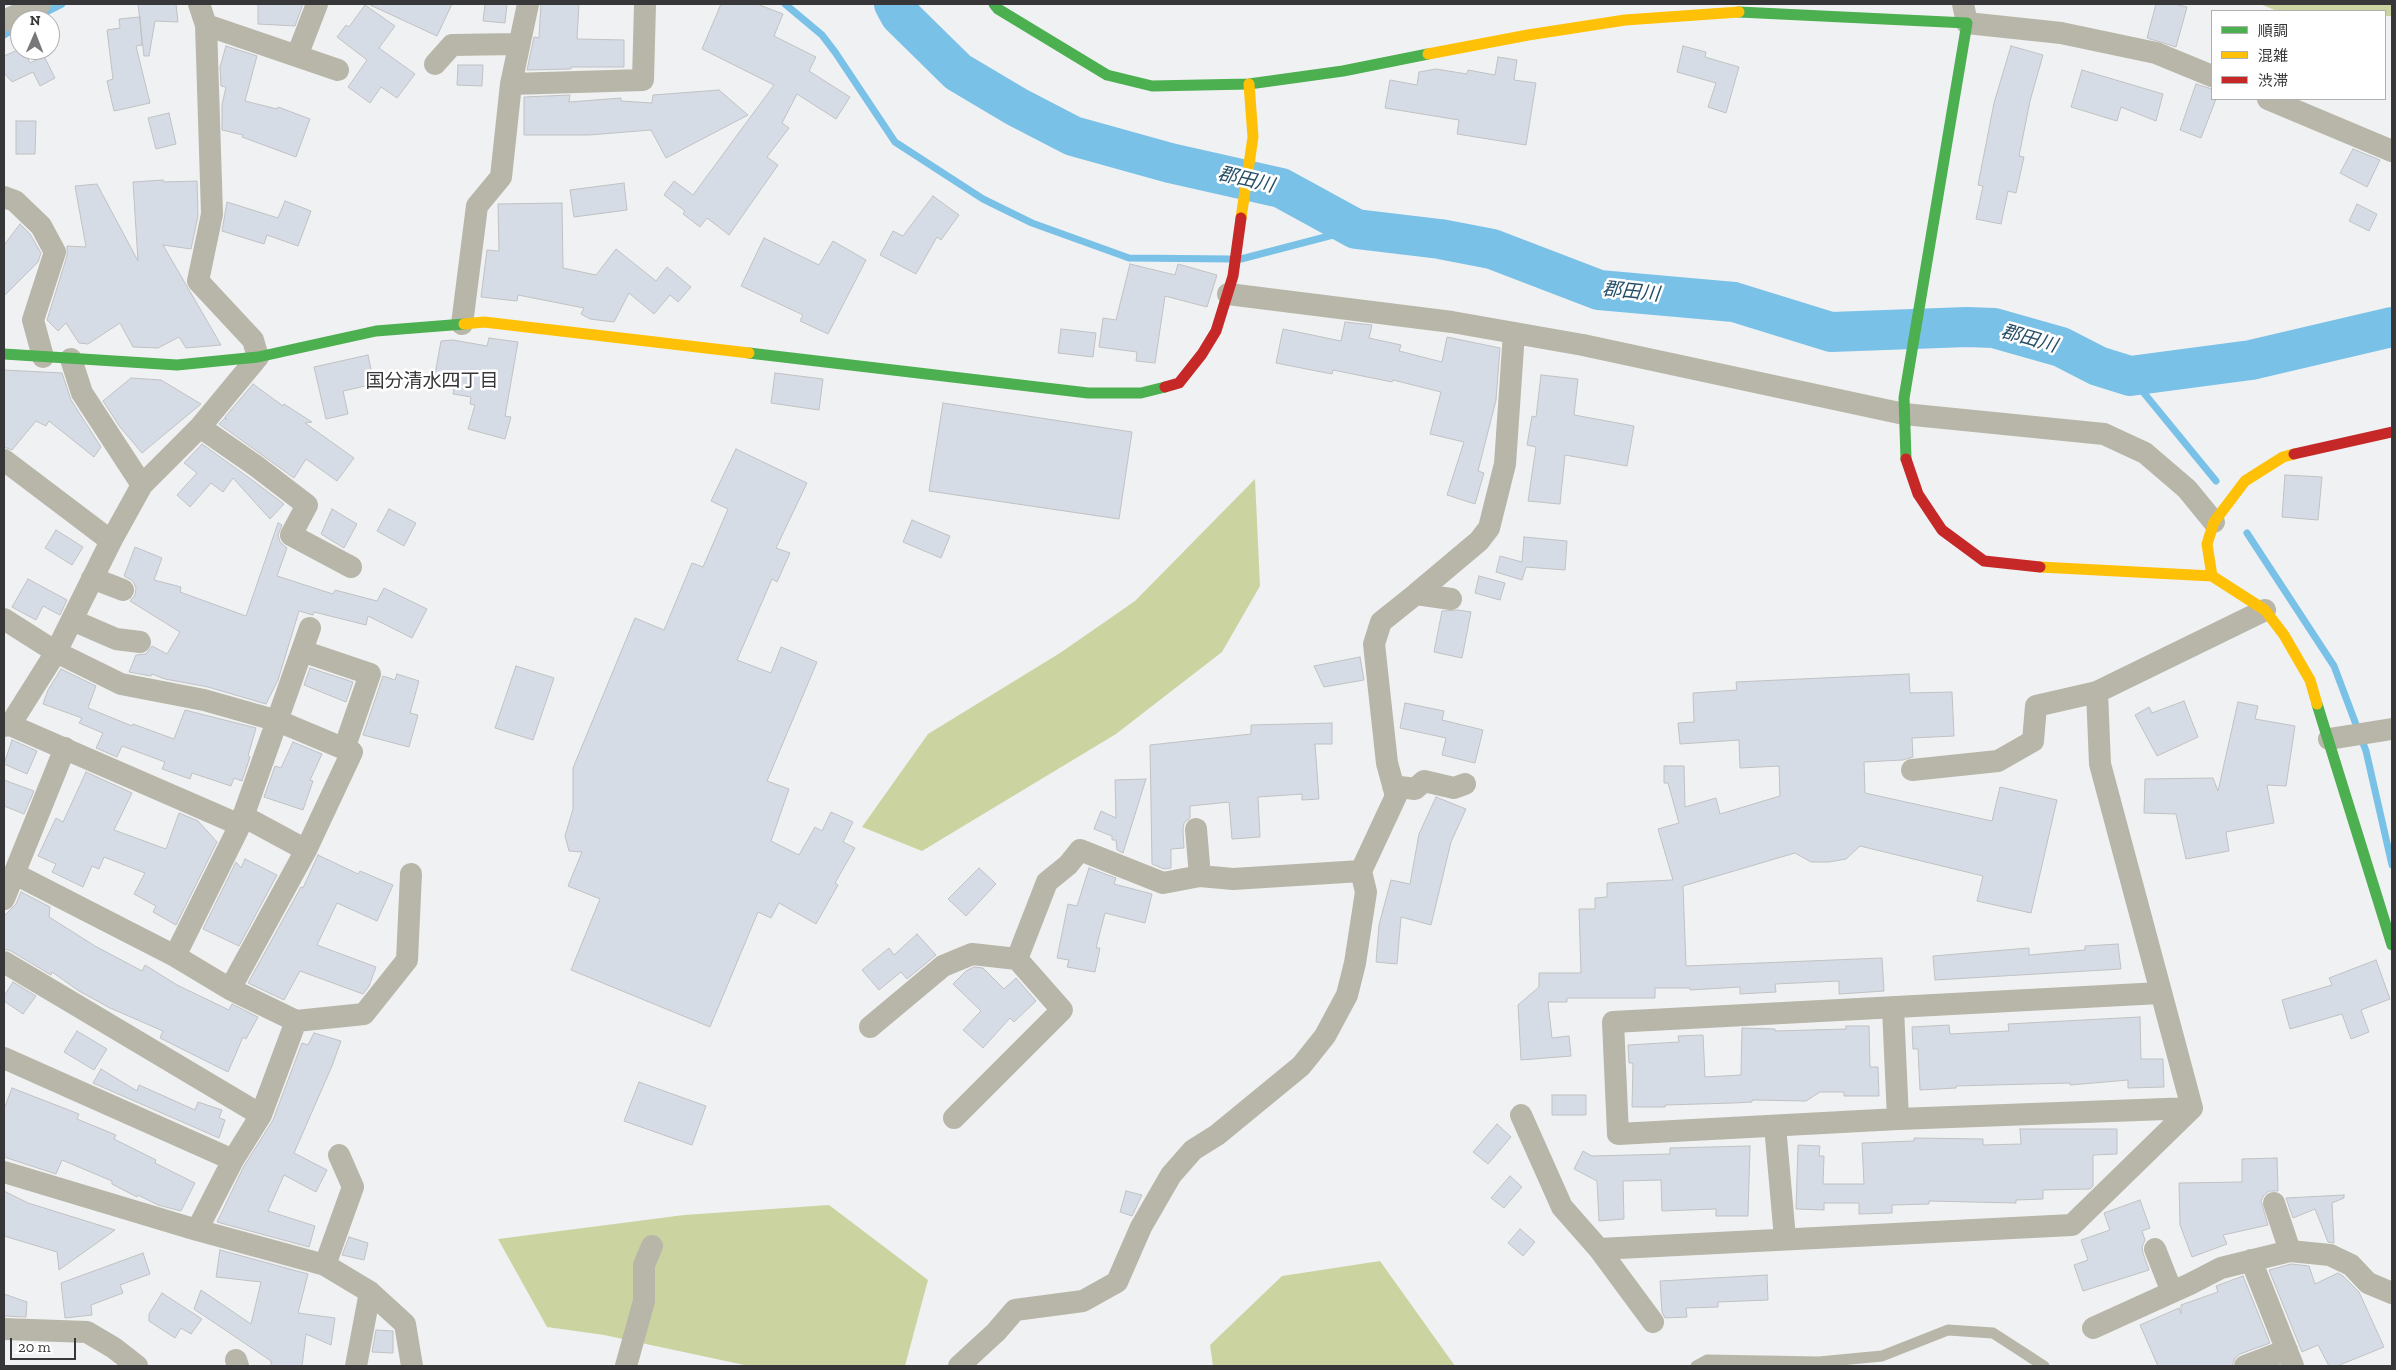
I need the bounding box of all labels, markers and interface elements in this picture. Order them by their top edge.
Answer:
north arrow [10,10,60,60]
legend [2211,10,2386,100]
text: N [30,12,41,29]
text: 順調 [2258,22,2288,40]
text: 混雑 [2258,47,2288,65]
text: 渋滞 [2258,72,2288,90]
water label: 郡田川 [1216,162,1276,198]
water label: 郡田川 [1601,278,1661,306]
water label: 郡田川 [1998,320,2060,358]
district label: 国分清水四丁目 [366,371,498,393]
scale bar [12,1328,79,1360]
text: 20 m [18,1338,51,1356]

